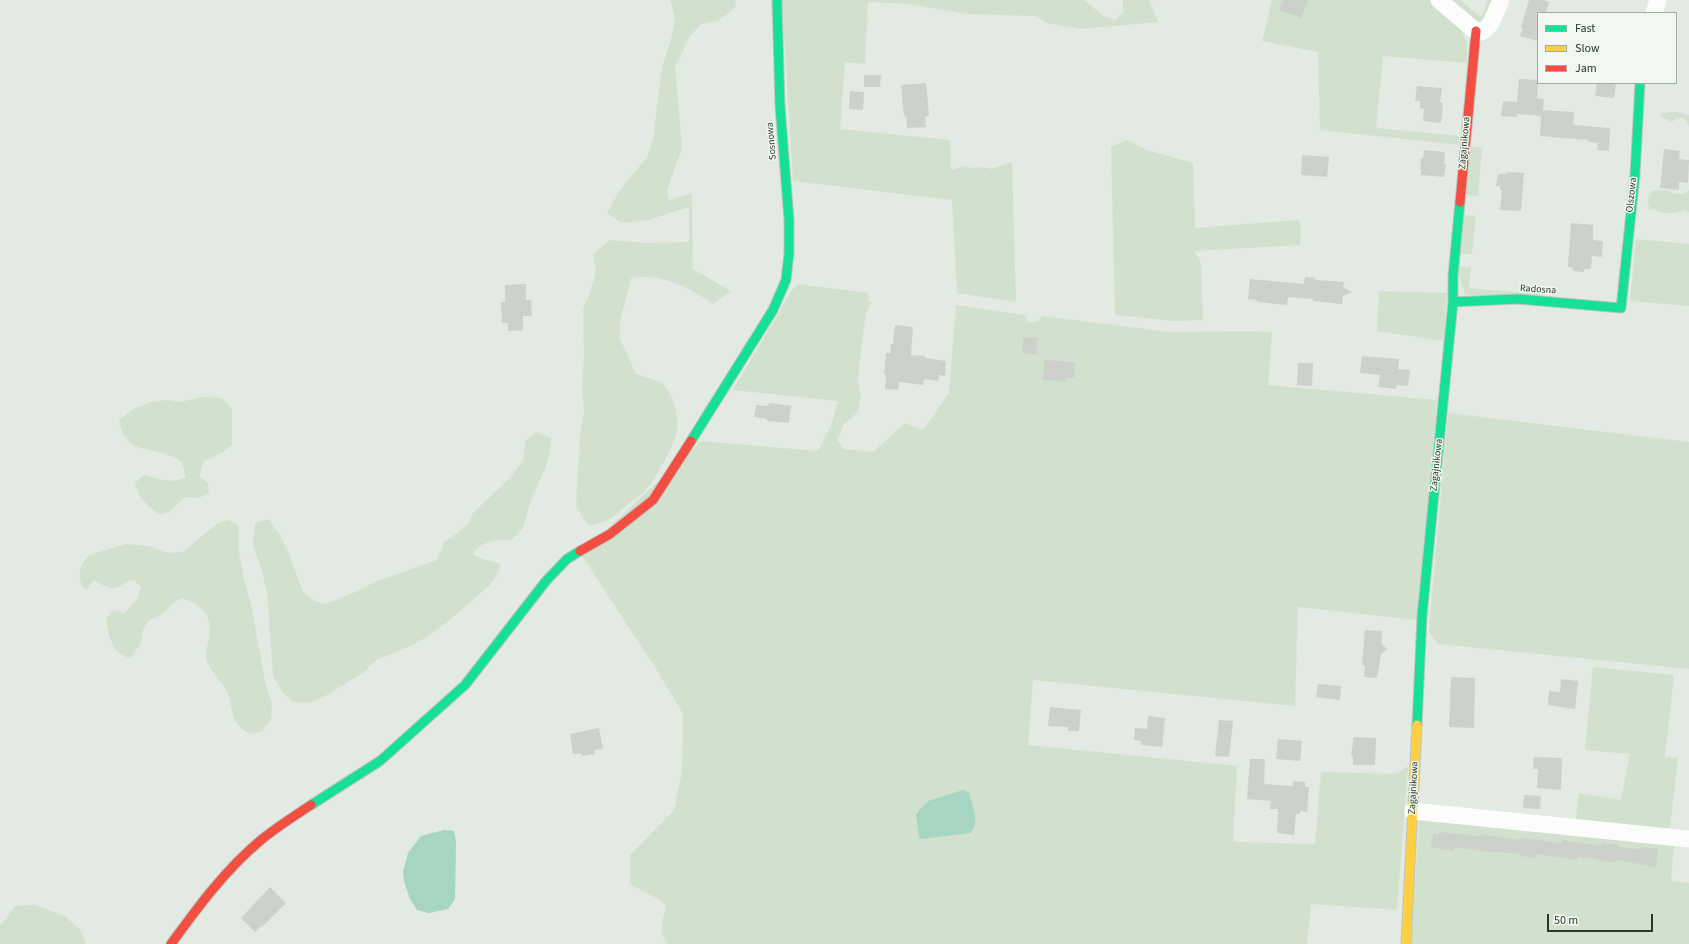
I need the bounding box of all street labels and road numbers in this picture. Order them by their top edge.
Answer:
street label: Zagajnikowa [1457,116,1473,170]
street label: Sosnowa [764,122,780,160]
street label: Olszowa [1624,177,1640,213]
street label: Radosna [1519,283,1557,297]
street label: Zagajnikowa [1428,438,1446,492]
street label: Zagajnikowa [1407,761,1421,815]

